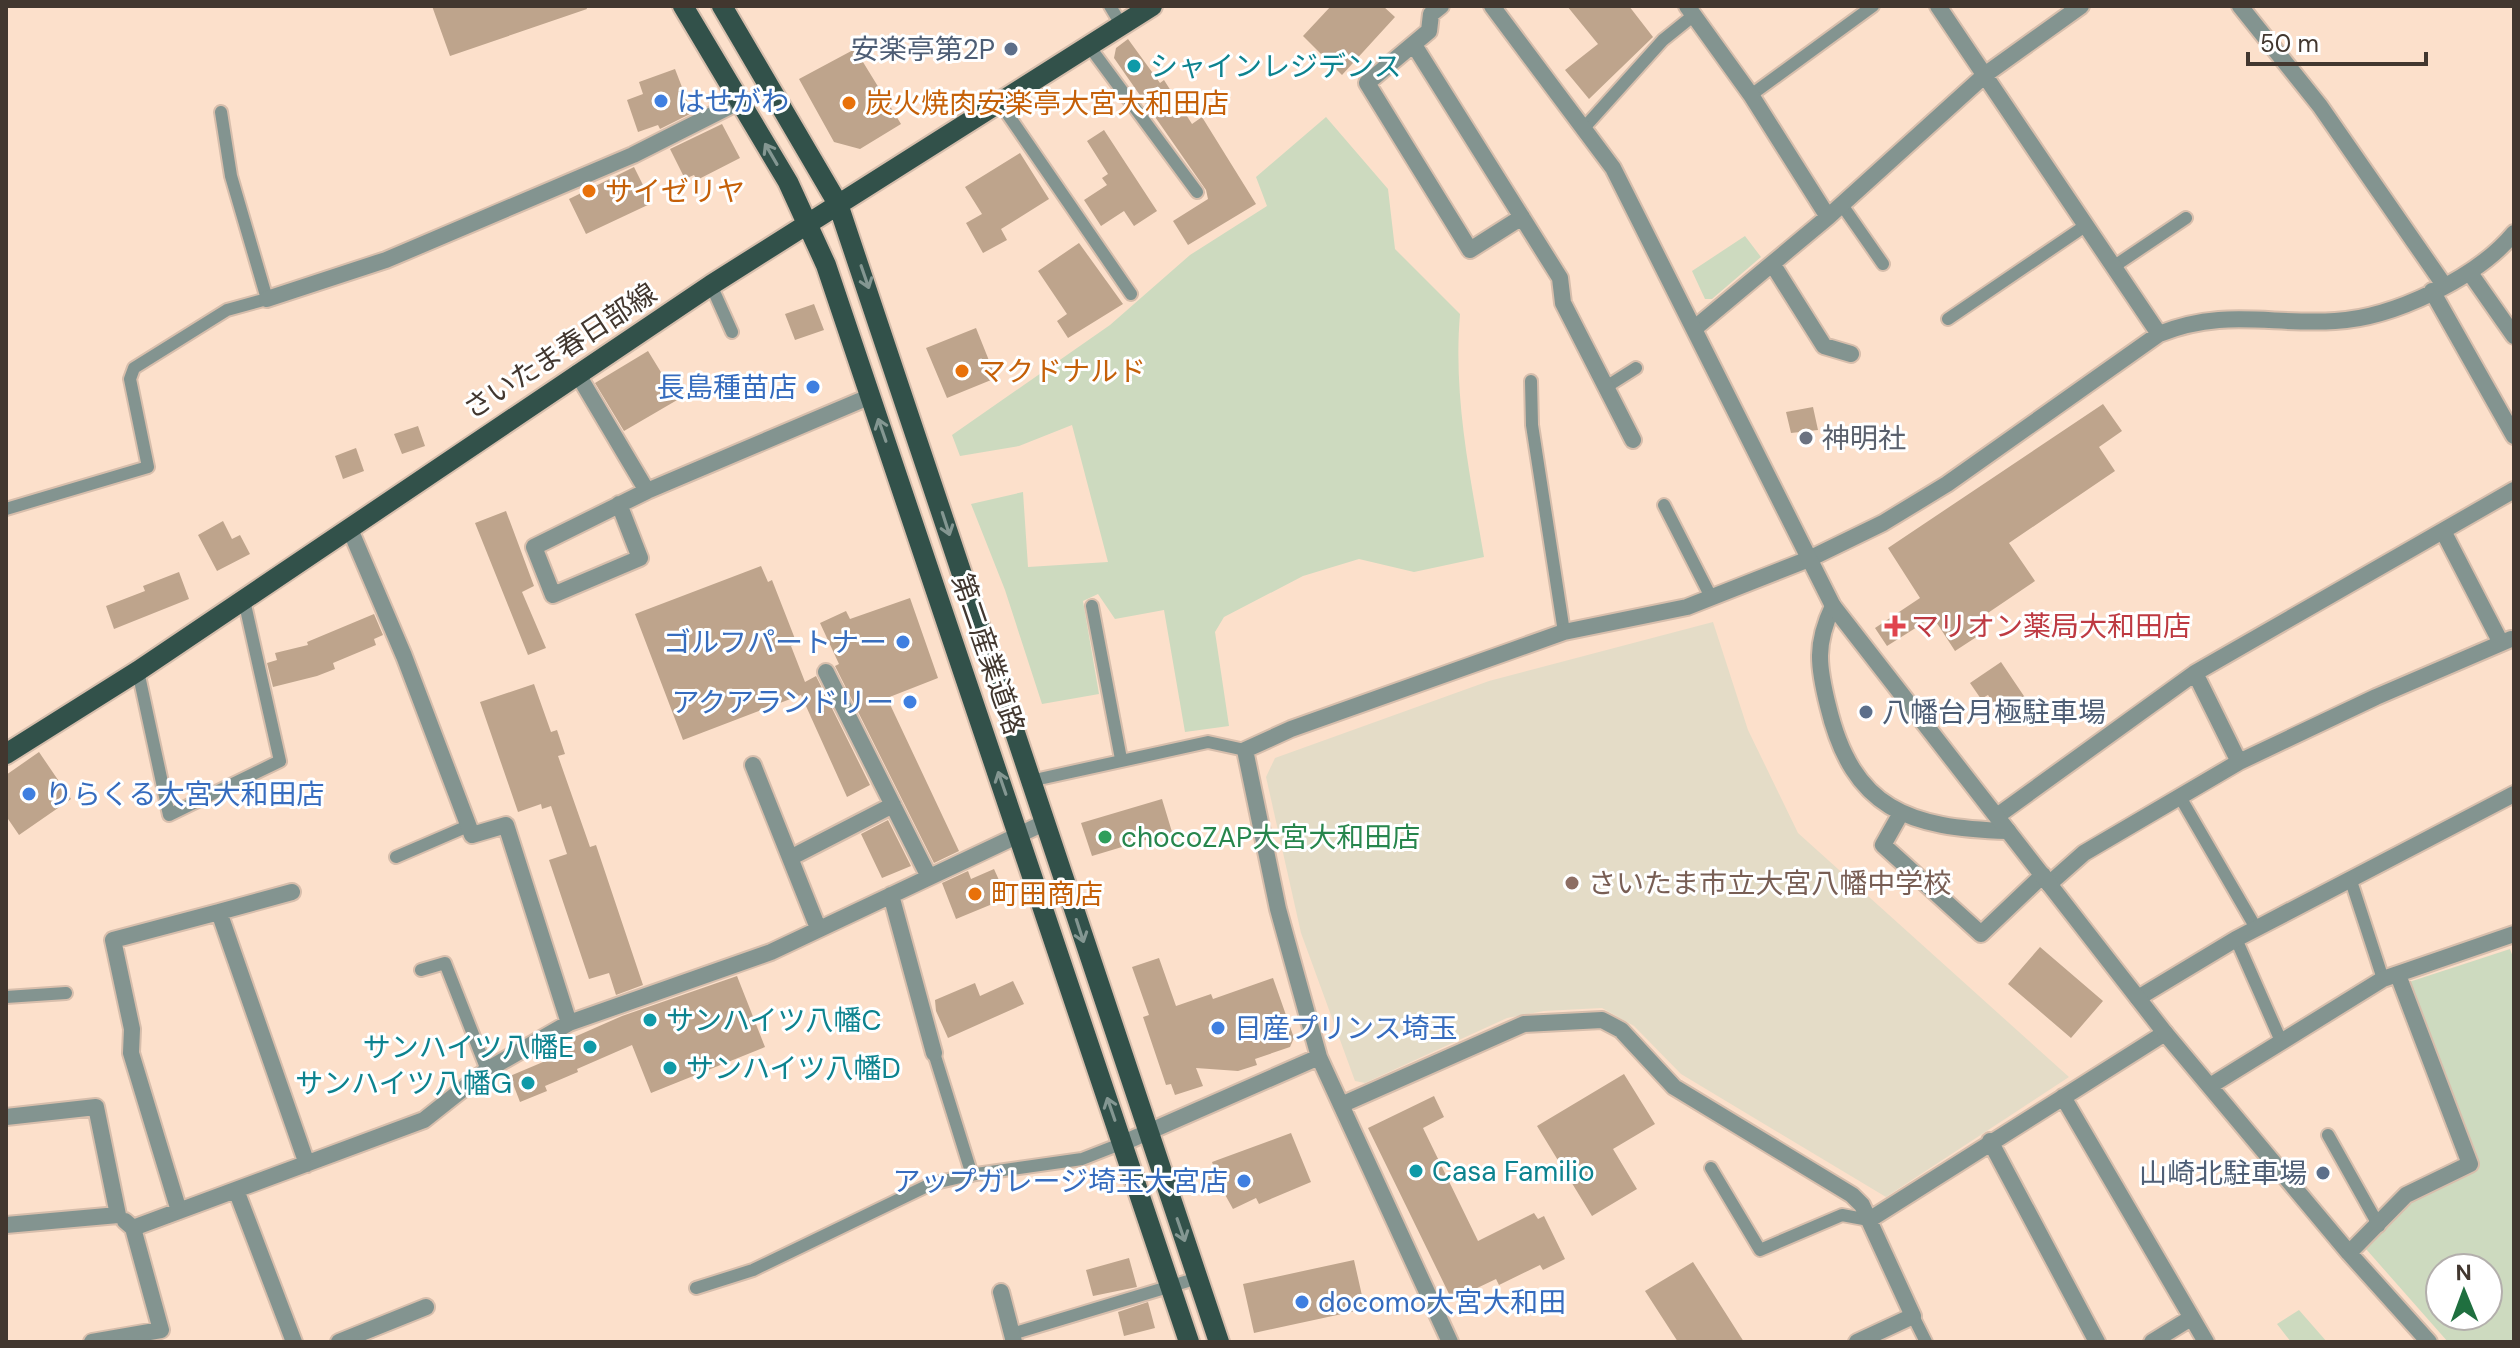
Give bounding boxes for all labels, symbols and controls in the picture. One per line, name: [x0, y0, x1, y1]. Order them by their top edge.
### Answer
scale bar: [2248, 16, 2426, 66]
text: 50 m: [2260, 28, 2319, 59]
place label: 安楽亭第2P: [851, 31, 995, 68]
marker: 安楽亭第2P: [1002, 40, 1020, 58]
place label: シャインレジデンス: [1150, 48, 1401, 85]
marker: シャインレジデンス: [1125, 57, 1143, 75]
place label: はせがわ: [677, 83, 789, 120]
place label: 炭火焼肉安楽亭大宮大和田店: [865, 85, 1229, 122]
marker: はせがわ: [652, 92, 670, 110]
marker: 炭火焼肉安楽亭大宮大和田店: [840, 94, 858, 112]
one-way arrow: [763, 143, 779, 166]
place label: サイゼリヤ: [605, 173, 745, 210]
marker: サイゼリヤ: [580, 182, 598, 200]
one-way arrow: [858, 265, 873, 290]
street label: さいたま春日部線: [456, 275, 664, 427]
place label: マクドナルド: [978, 353, 1146, 390]
marker: マクドナルド: [953, 362, 971, 380]
place label: 長島種苗店: [657, 369, 797, 406]
marker: 長島種苗店: [804, 378, 822, 396]
one-way arrow: [874, 418, 889, 443]
place label: 神明社: [1822, 420, 1906, 457]
marker: 神明社: [1797, 429, 1815, 447]
one-way arrow: [940, 512, 955, 537]
street label: 第二産業道路: [943, 569, 1033, 739]
place label: マリオン薬局大和田店: [1911, 608, 2191, 645]
marker: マリオン薬局大和田店: [1886, 617, 1904, 635]
place label: ゴルフパートナー: [663, 624, 887, 661]
marker: ゴルフパートナー: [894, 633, 912, 651]
place label: アクアランドリー: [671, 684, 894, 721]
marker: アクアランドリー: [901, 693, 919, 711]
place label: 八幡台月極駐車場: [1882, 694, 2106, 731]
marker: 八幡台月極駐車場: [1857, 703, 1875, 721]
one-way arrow: [993, 770, 1008, 795]
place label: りらくる大宮大和田店: [45, 776, 324, 813]
marker: りらくる大宮大和田店: [20, 785, 38, 803]
place label: chocoZAP大宮大和田店: [1121, 819, 1420, 856]
marker: chocoZAP大宮大和田店: [1096, 828, 1114, 846]
place label: さいたま市立大宮八幡中学校: [1588, 865, 1951, 902]
marker: さいたま市立大宮八幡中学校: [1563, 874, 1581, 892]
place label: 町田商店: [991, 876, 1103, 913]
marker: 町田商店: [966, 885, 984, 903]
one-way arrow: [1074, 918, 1089, 943]
place label: サンハイツ八幡C: [666, 1002, 882, 1039]
place label: 日産プリンス埼玉: [1234, 1010, 1457, 1047]
marker: サンハイツ八幡C: [641, 1011, 659, 1029]
marker: 日産プリンス埼玉: [1209, 1019, 1227, 1037]
place label: サンハイツ八幡E: [363, 1029, 574, 1066]
marker: サンハイツ八幡E: [581, 1038, 599, 1056]
place label: サンハイツ八幡D: [686, 1050, 901, 1087]
marker: サンハイツ八幡D: [661, 1059, 679, 1077]
place label: サンハイツ八幡G: [295, 1065, 512, 1102]
marker: サンハイツ八幡G: [519, 1074, 537, 1092]
one-way arrow: [1103, 1097, 1117, 1122]
place label: Casa Familio: [1432, 1153, 1595, 1190]
place label: 山崎北駐車場: [2139, 1155, 2307, 1192]
marker: Casa Familio: [1407, 1162, 1425, 1180]
place label: アップガレージ埼玉大宮店: [893, 1163, 1228, 1200]
marker: 山崎北駐車場: [2314, 1164, 2332, 1182]
marker: アップガレージ埼玉大宮店: [1235, 1172, 1253, 1190]
one-way arrow: [1175, 1217, 1190, 1242]
north arrow: [2424, 1252, 2504, 1332]
text: N: [2455, 1258, 2472, 1287]
place label: docomo大宮大和田: [1318, 1284, 1566, 1321]
marker: docomo大宮大和田: [1293, 1293, 1311, 1311]

